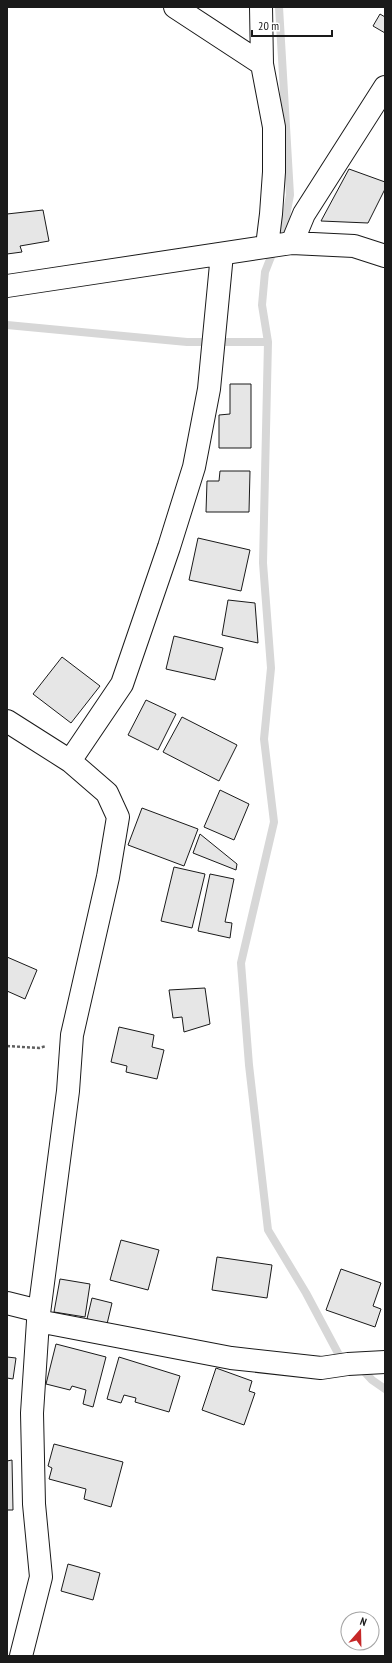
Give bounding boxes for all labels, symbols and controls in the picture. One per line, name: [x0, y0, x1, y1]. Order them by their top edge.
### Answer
scale bar: [252, 12, 332, 38]
text: 20 m: [258, 18, 279, 33]
north arrow: [340, 1611, 380, 1651]
text: N: [358, 1614, 369, 1629]

